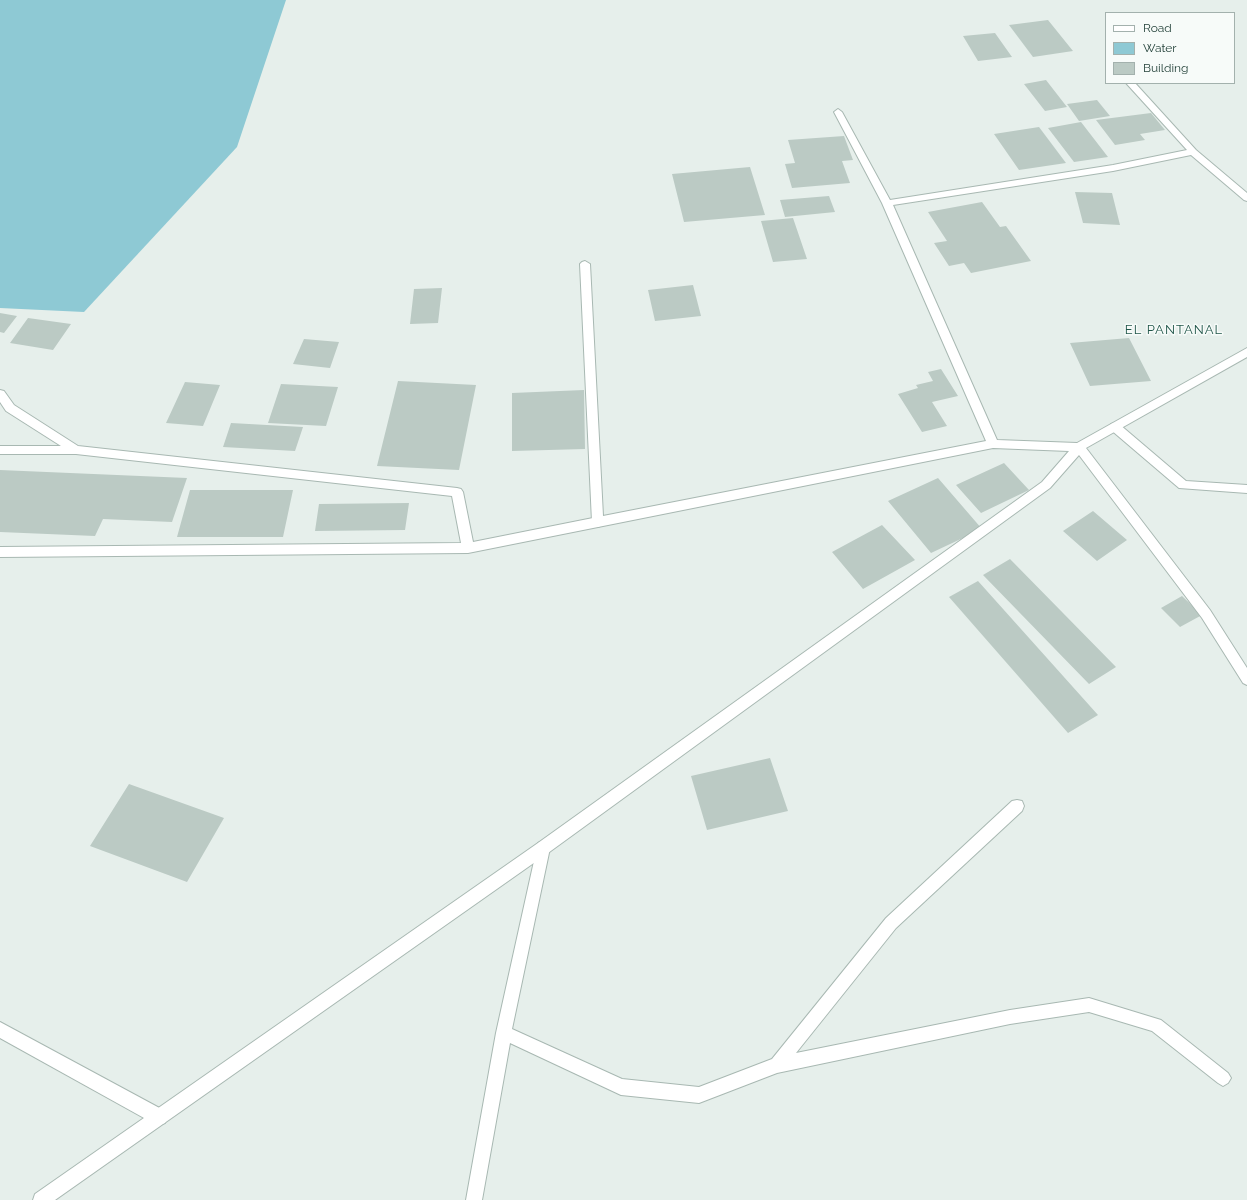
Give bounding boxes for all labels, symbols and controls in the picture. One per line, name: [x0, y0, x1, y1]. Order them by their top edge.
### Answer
legend: [1105, 12, 1235, 84]
text: Road: [1143, 21, 1172, 35]
text: Water: [1143, 41, 1177, 55]
text: Building: [1143, 61, 1189, 75]
district label: EL PANTANAL: [1125, 322, 1223, 338]

